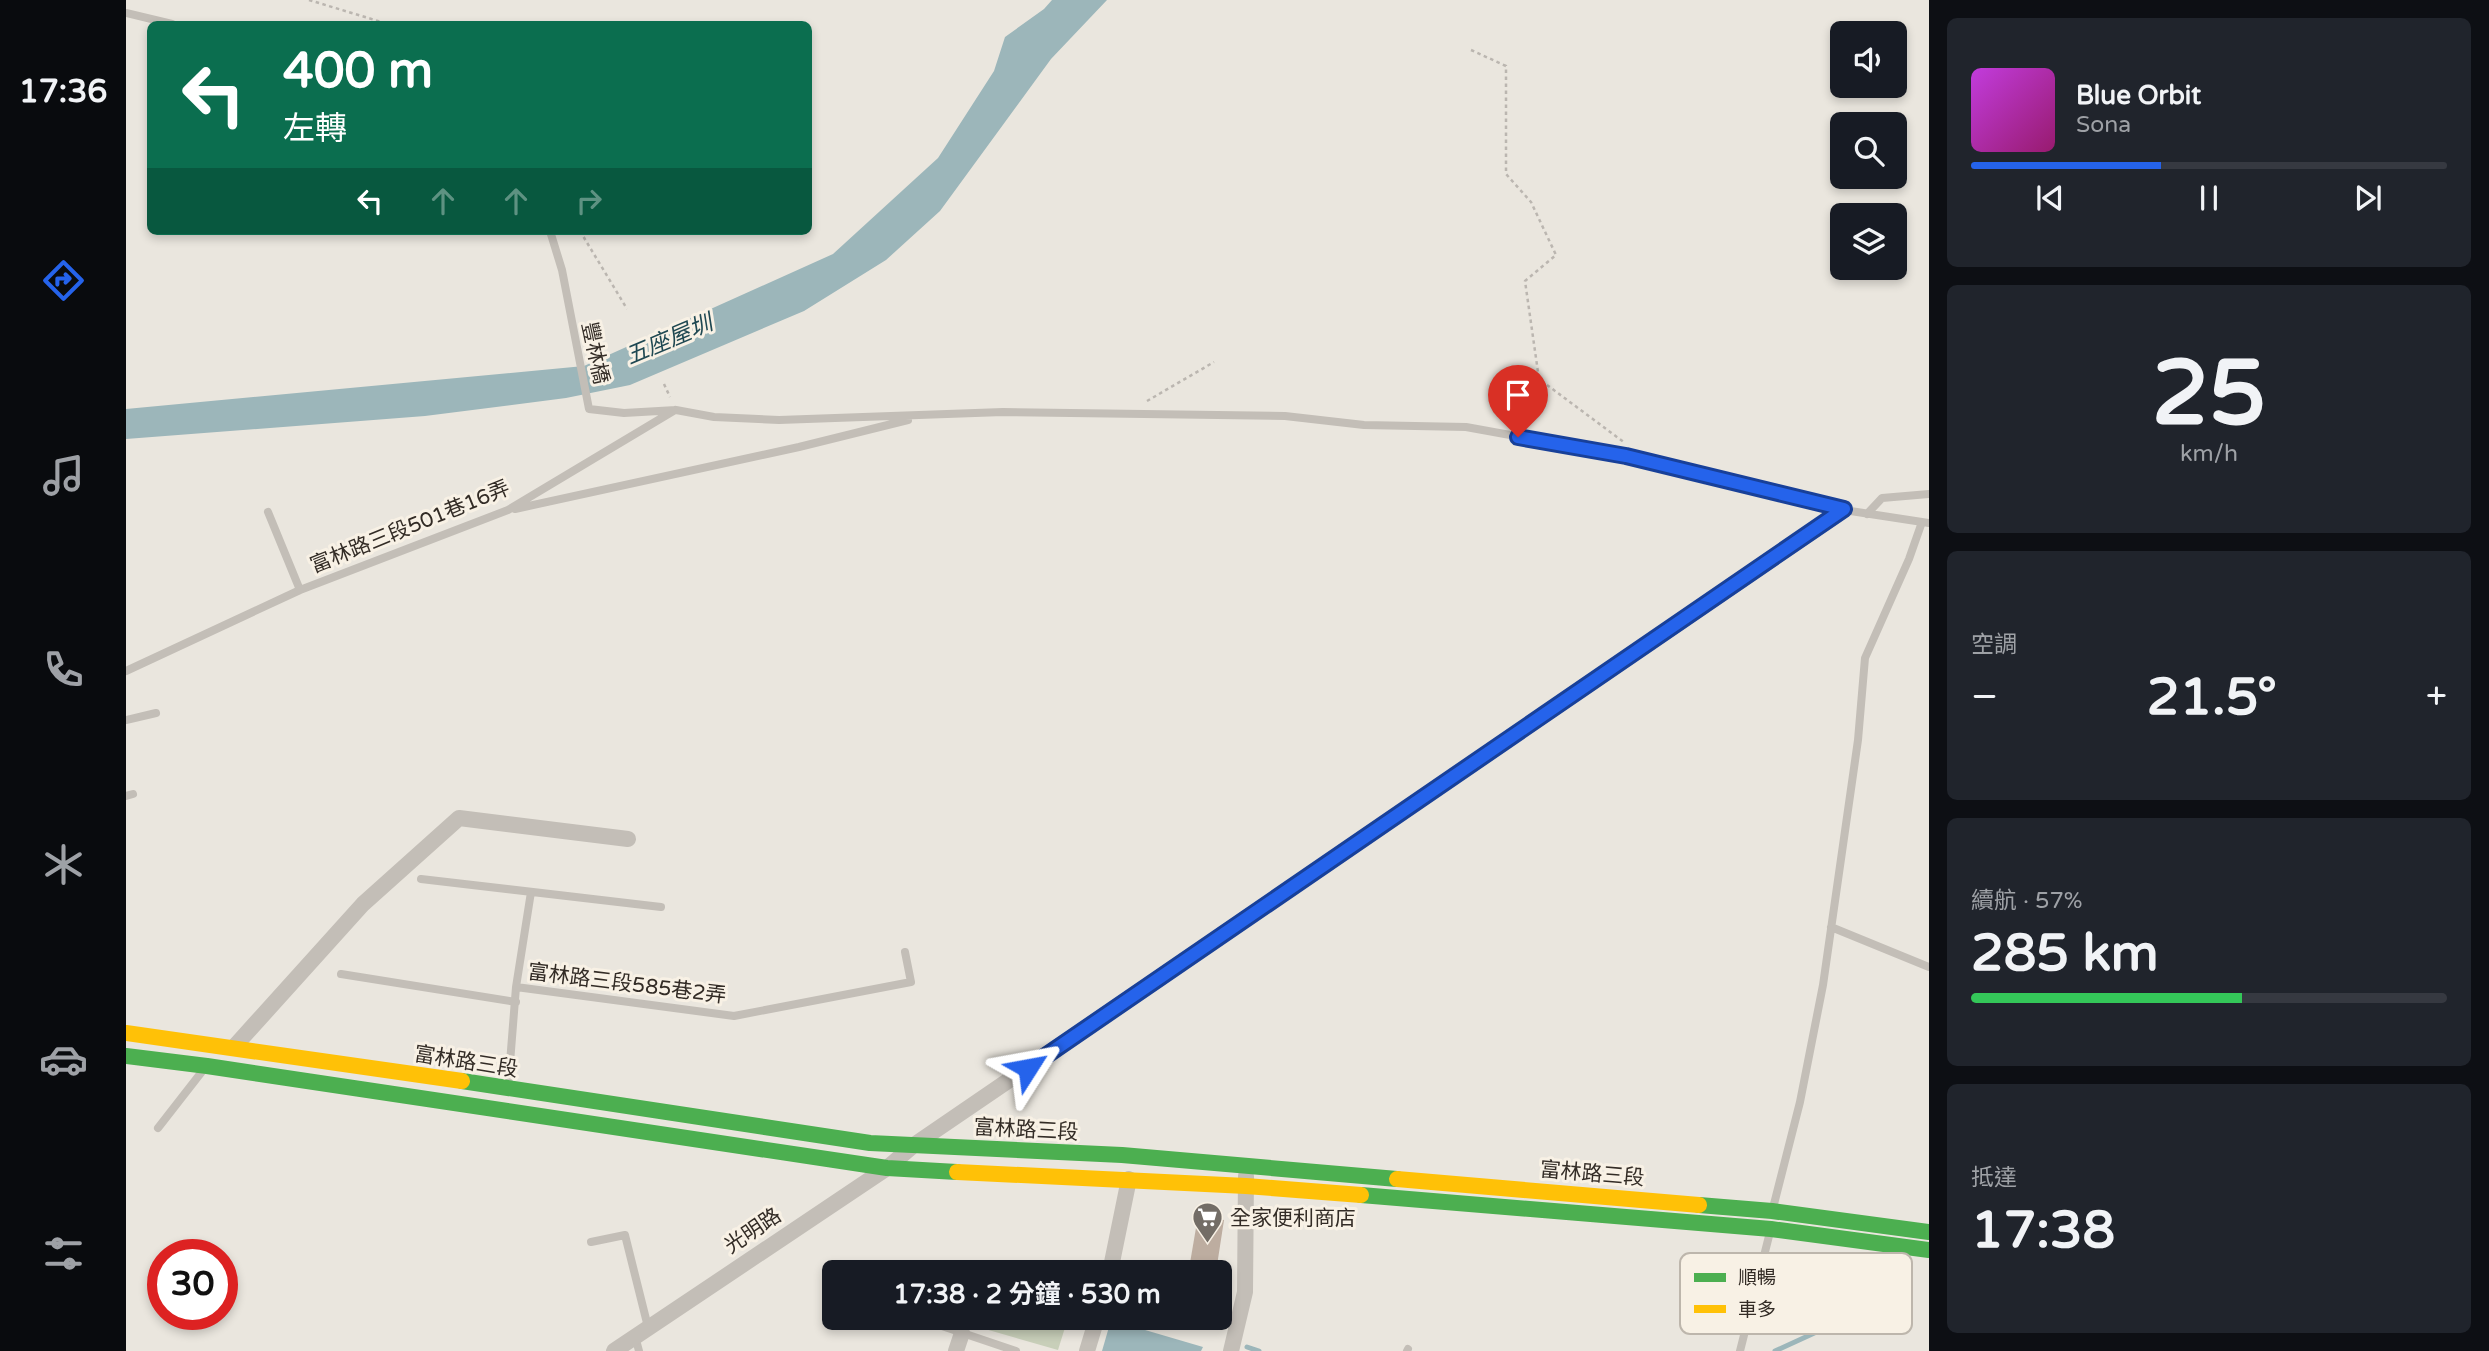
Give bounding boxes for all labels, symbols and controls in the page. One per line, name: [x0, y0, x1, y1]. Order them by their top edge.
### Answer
map controls: [1830, 21, 1907, 280]
button: sound: [1830, 21, 1907, 98]
text: 400 m: [283, 42, 433, 101]
icon: left: [168, 49, 259, 140]
text: 17:36: [19, 73, 107, 111]
text: Blue Orbit: [2076, 80, 2201, 111]
text: 左轉: [283, 110, 347, 148]
text: Sona: [2076, 111, 2131, 139]
button: search: [1830, 112, 1907, 189]
icon: previous: [2031, 179, 2069, 217]
icon: pause: [2190, 179, 2228, 217]
icon: next: [2349, 179, 2387, 217]
icon: left: [351, 182, 389, 220]
icon: ahead: [424, 182, 462, 220]
icon: ahead: [497, 182, 535, 220]
icon: right: [570, 182, 608, 220]
button: layers: [1830, 203, 1907, 280]
icon: directions: [39, 256, 88, 305]
water label: 五座屋圳: [621, 308, 720, 371]
street label: 豐林橋: [576, 320, 614, 386]
text: 25: [2152, 339, 2266, 449]
pin: [1488, 365, 1548, 437]
icon: arrive: [1499, 376, 1537, 414]
text: km/h: [2180, 440, 2238, 468]
icon: music: [39, 451, 88, 500]
street label: 富林路三段501巷16弄: [307, 476, 513, 578]
text: 空調: [1971, 631, 2017, 659]
icon: phone: [39, 645, 88, 694]
text: 21.5°: [2147, 666, 2277, 729]
text: −: [1971, 674, 1998, 720]
text: +: [2426, 674, 2447, 720]
icon: climate: [39, 840, 88, 889]
text: 續航 · 57%: [1971, 887, 2083, 915]
text: 285 km: [1971, 922, 2159, 985]
street label: 富林路三段585巷2弄: [526, 959, 728, 1009]
position arrow: [991, 1031, 1065, 1105]
icon: car: [39, 1035, 88, 1084]
street label: 富林路三段: [412, 1041, 520, 1083]
street label: 富林路三段: [973, 1115, 1079, 1145]
street label: 富林路三段: [1539, 1157, 1645, 1191]
text: 抵達: [1971, 1164, 2017, 1192]
text: 17:38: [1971, 1199, 2115, 1262]
supermarket icon: 全家便利商店: [1190, 1201, 1224, 1245]
street label: 光明路: [720, 1203, 786, 1259]
place label: 全家便利商店: [1230, 1206, 1356, 1231]
icon: filters: [39, 1229, 88, 1278]
speed limit sign: 30: [147, 1239, 238, 1330]
legend: [1680, 1253, 1912, 1334]
text: 順暢: [1738, 1267, 1776, 1289]
text: 17:38 · 2 分鐘 · 530 m: [893, 1279, 1161, 1310]
text: 車多: [1738, 1299, 1776, 1321]

